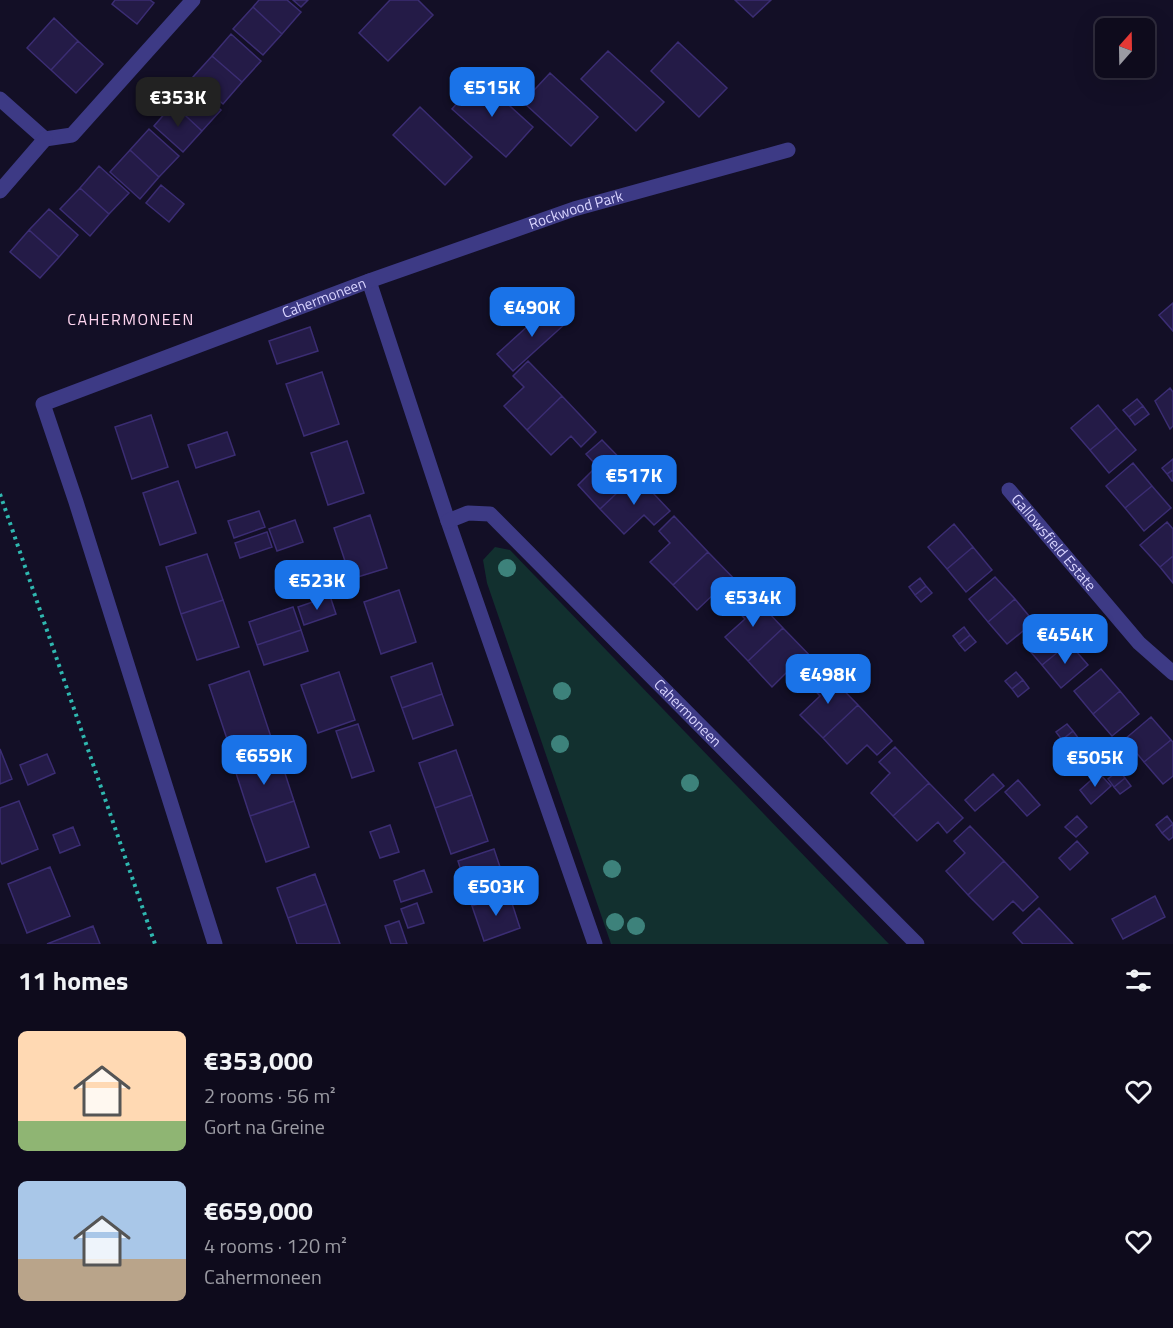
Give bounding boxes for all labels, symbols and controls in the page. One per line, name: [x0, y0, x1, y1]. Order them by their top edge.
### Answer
north arrow: [1095, 18, 1155, 78]
map controls: [1095, 18, 1155, 78]
pin: €515K: [450, 67, 534, 118]
text: €515K: [464, 71, 520, 102]
pin: €353K: [136, 77, 220, 128]
text: €353K: [150, 81, 206, 112]
street label: Rockwood Park: [525, 184, 626, 235]
street label: Cahermoneen: [278, 271, 369, 324]
pin: €490K: [490, 287, 574, 338]
text: €490K: [504, 291, 560, 322]
district label: CAHERMONEEN: [67, 307, 195, 331]
pin: €517K: [592, 455, 676, 506]
text: €517K: [606, 459, 662, 490]
street label: Gallowsfield Estate: [1006, 489, 1102, 596]
pin: €523K: [275, 560, 359, 611]
text: €523K: [289, 564, 345, 595]
pin: €534K: [711, 577, 795, 628]
text: €534K: [725, 581, 781, 612]
pin: €454K: [1023, 614, 1107, 665]
text: €454K: [1037, 618, 1093, 649]
pin: €498K: [786, 654, 870, 705]
text: €498K: [800, 658, 856, 689]
street label: Cahermoneen: [649, 673, 727, 752]
pin: €659K: [222, 735, 306, 786]
pin: €505K: [1053, 737, 1137, 788]
text: €659K: [236, 739, 292, 770]
text: €505K: [1067, 741, 1123, 772]
pin: €503K: [454, 866, 538, 917]
text: €503K: [468, 870, 524, 901]
text: 11 homes: [18, 961, 128, 1000]
icon: filters: [1122, 964, 1155, 997]
text: €353,000: [204, 1041, 313, 1080]
icon: home: [66, 1055, 138, 1127]
icon: heart: [1122, 1075, 1155, 1108]
text: 2 rooms · 56 m²: [204, 1080, 336, 1111]
text: Gort na Greine: [204, 1111, 325, 1142]
text: €659,000: [204, 1191, 313, 1230]
icon: home: [66, 1205, 138, 1277]
icon: heart: [1122, 1225, 1155, 1258]
text: 4 rooms · 120 m²: [204, 1230, 347, 1261]
text: Cahermoneen: [204, 1261, 322, 1292]

